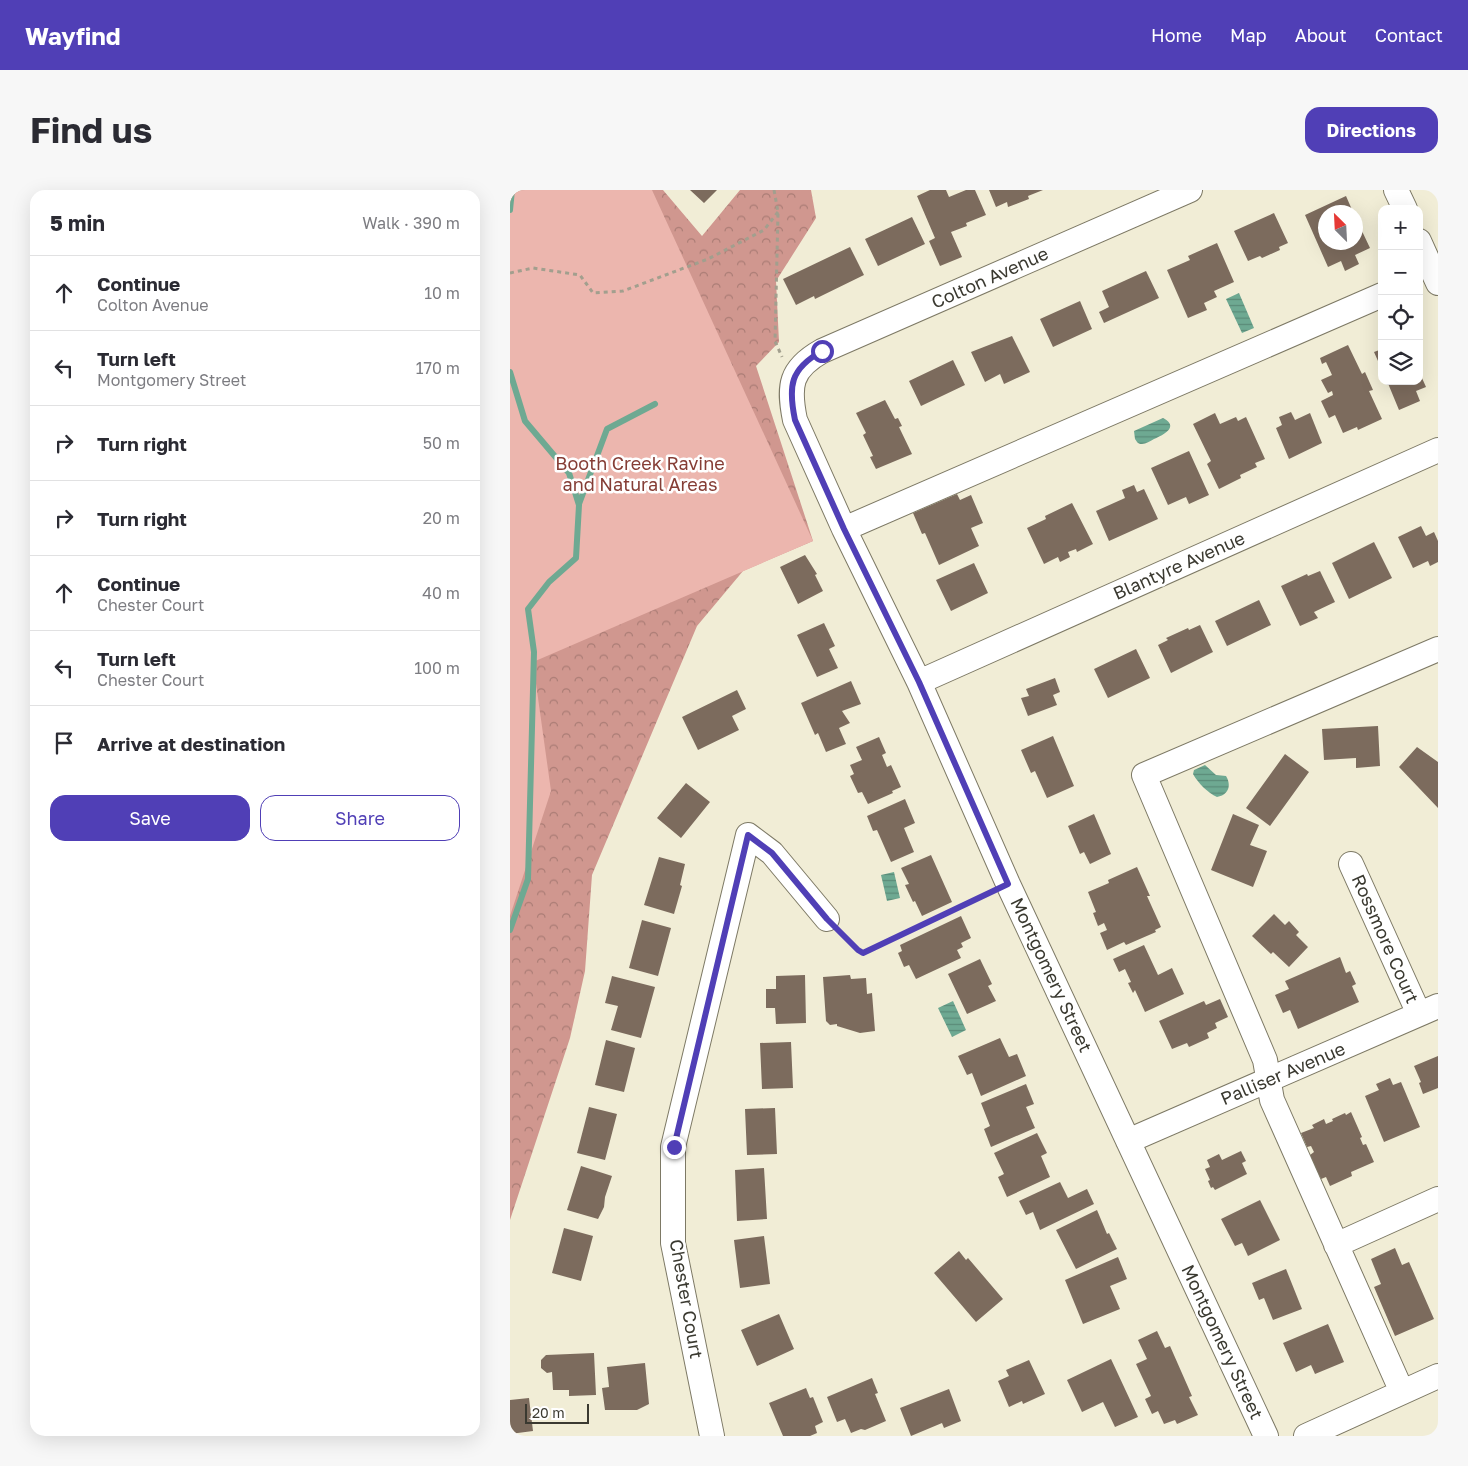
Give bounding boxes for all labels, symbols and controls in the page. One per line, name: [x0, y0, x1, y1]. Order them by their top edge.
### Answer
text: Wayfind: [25, 21, 121, 50]
text: Home: [1151, 24, 1202, 46]
text: Map: [1230, 24, 1267, 46]
text: About: [1295, 24, 1347, 46]
text: Contact: [1375, 24, 1443, 46]
button: Directions: [1305, 107, 1438, 153]
text: Find us: [30, 109, 152, 151]
north arrow: [1318, 205, 1363, 250]
map controls: [1378, 205, 1423, 385]
button: +: [1378, 205, 1423, 250]
text: 5 min: [50, 210, 105, 236]
text: Walk · 390 m: [362, 213, 460, 233]
street label: Colton Avenue: [928, 242, 1051, 313]
button: −: [1378, 250, 1423, 295]
text: Continue: [97, 272, 180, 295]
icon: ahead: [50, 279, 78, 307]
text: 10 m: [424, 283, 460, 303]
text: Colton Avenue: [97, 295, 209, 315]
button: locate: [1378, 295, 1423, 340]
route start: [811, 340, 834, 363]
button: layers: [1378, 340, 1423, 385]
text: Turn left: [97, 347, 176, 370]
icon: left: [50, 354, 78, 382]
text: 170 m: [416, 358, 460, 378]
text: Montgomery Street: [97, 370, 246, 390]
icon: right: [50, 429, 78, 457]
text: Turn right: [97, 432, 187, 455]
text: 50 m: [423, 433, 460, 453]
park label: Booth Creek Ravine and Natural Areas: [555, 452, 725, 495]
icon: right: [50, 504, 78, 532]
text: Turn right: [97, 507, 187, 530]
text: 20 m: [423, 508, 460, 528]
street label: Blantyre Avenue: [1109, 526, 1248, 604]
text: Continue: [97, 572, 180, 595]
icon: ahead: [50, 579, 78, 607]
text: 40 m: [422, 583, 460, 603]
text: Chester Court: [97, 595, 205, 615]
text: Turn left: [97, 647, 176, 670]
icon: left: [50, 654, 78, 682]
text: 100 m: [414, 658, 460, 678]
text: Chester Court: [97, 670, 205, 690]
icon: arrive: [50, 729, 78, 757]
text: Arrive at destination: [97, 732, 285, 755]
button: Save: [50, 795, 250, 841]
button: Share: [260, 795, 460, 841]
street label: Rossmore Court: [1348, 871, 1424, 1007]
street label: Montgomery Street: [1006, 894, 1097, 1055]
street label: Palliser Avenue: [1217, 1037, 1348, 1109]
route end: [663, 1136, 686, 1159]
street label: Chester Court: [666, 1237, 708, 1360]
street label: Montgomery Street: [1177, 1261, 1268, 1422]
scale bar: [525, 1401, 589, 1424]
text: 20 m: [532, 1404, 565, 1421]

